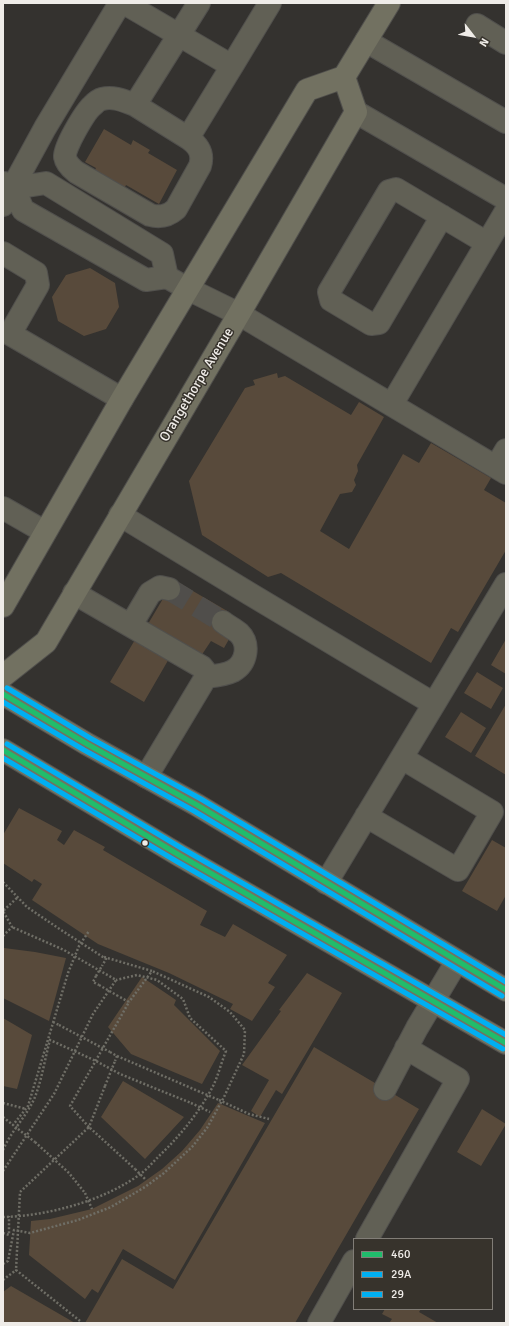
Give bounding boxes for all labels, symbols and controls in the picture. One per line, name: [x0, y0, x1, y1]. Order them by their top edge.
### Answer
north arrow: [453, 16, 493, 56]
text: N: [476, 36, 491, 49]
street label: Orangethorpe Avenue: [156, 325, 238, 445]
unlabelled marker: [140, 838, 150, 848]
legend: [353, 1238, 493, 1310]
text: 460: [391, 1247, 410, 1262]
text: 29A: [391, 1267, 411, 1282]
text: 29: [391, 1287, 404, 1302]

